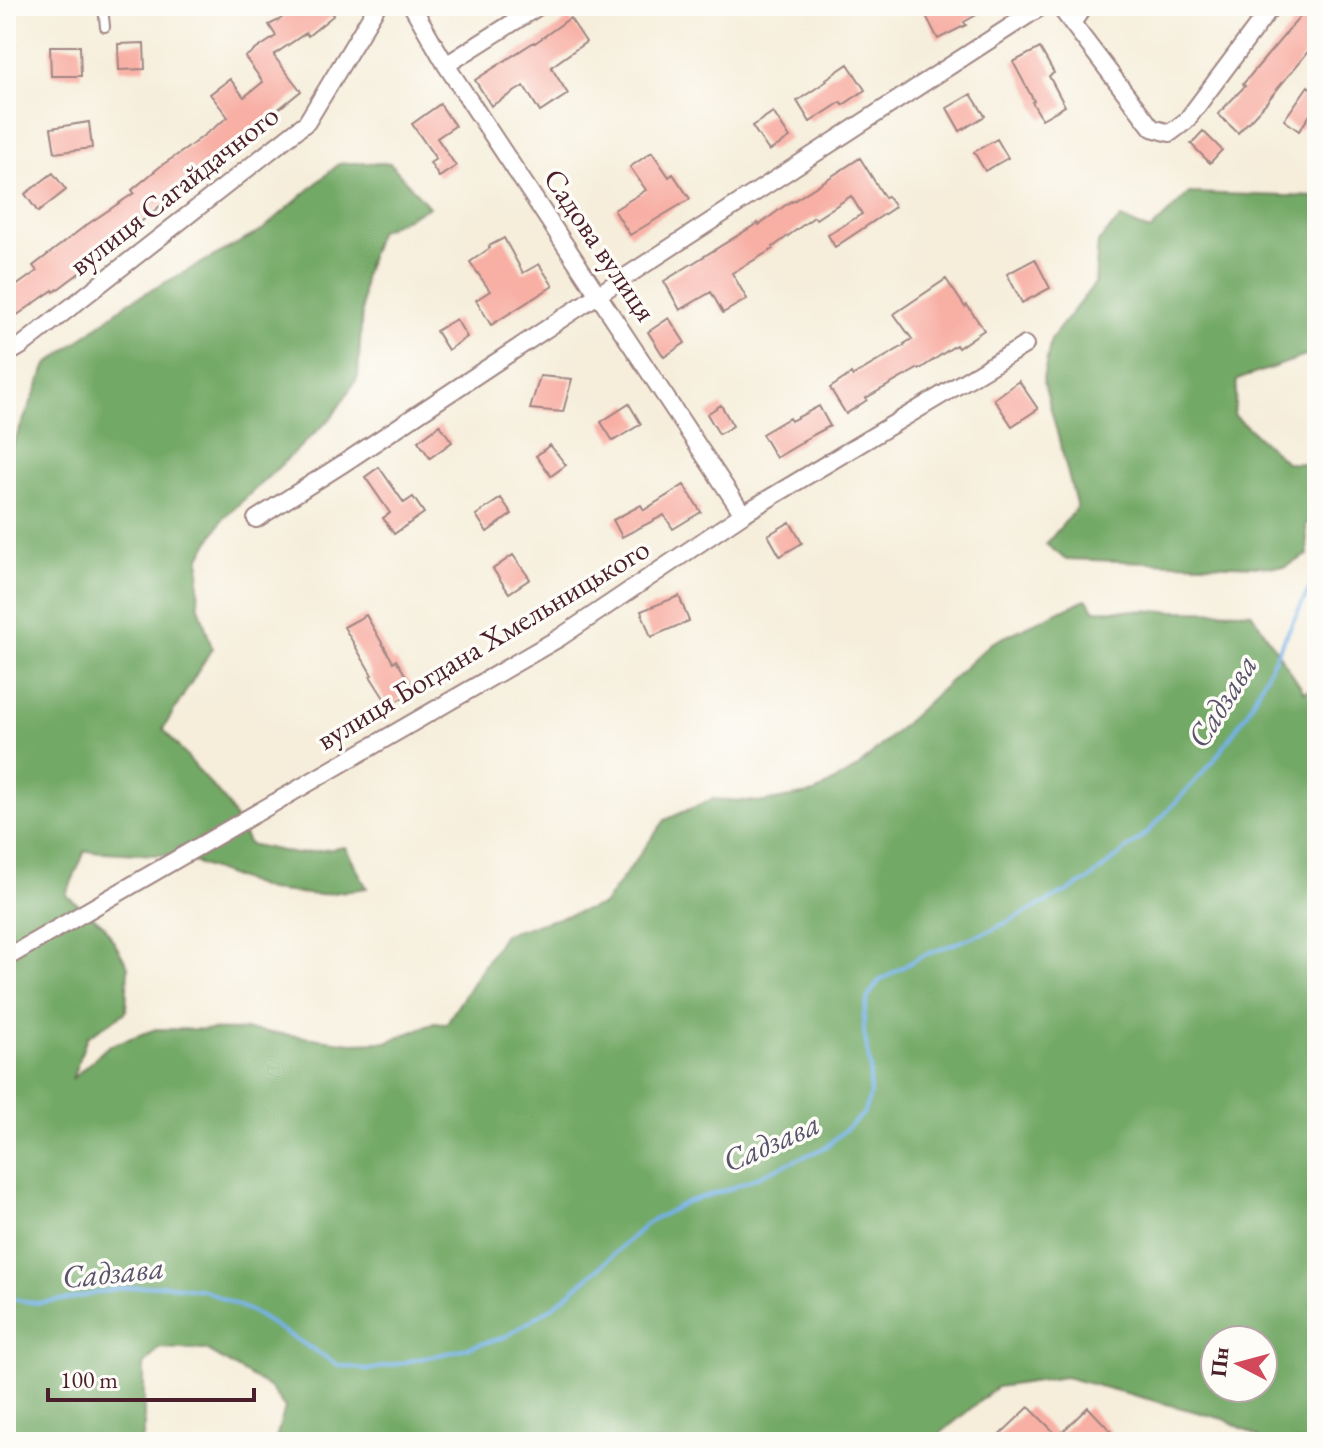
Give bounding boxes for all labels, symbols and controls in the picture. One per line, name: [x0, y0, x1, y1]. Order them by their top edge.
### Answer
street label: вулиця Сагайдачного: [61, 95, 287, 284]
street label: Садова вулиця: [535, 161, 666, 329]
street label: вулиця Богдана Хмельницького: [309, 529, 656, 759]
water label: Садзава: [1177, 646, 1267, 756]
water label: Садзава: [716, 1102, 826, 1182]
water label: Садзава: [60, 1246, 166, 1298]
north arrow: [1199, 1324, 1279, 1404]
text: Пн: [1204, 1345, 1236, 1378]
scale bar: [48, 1352, 254, 1402]
text: 100 m: [60, 1364, 118, 1395]

